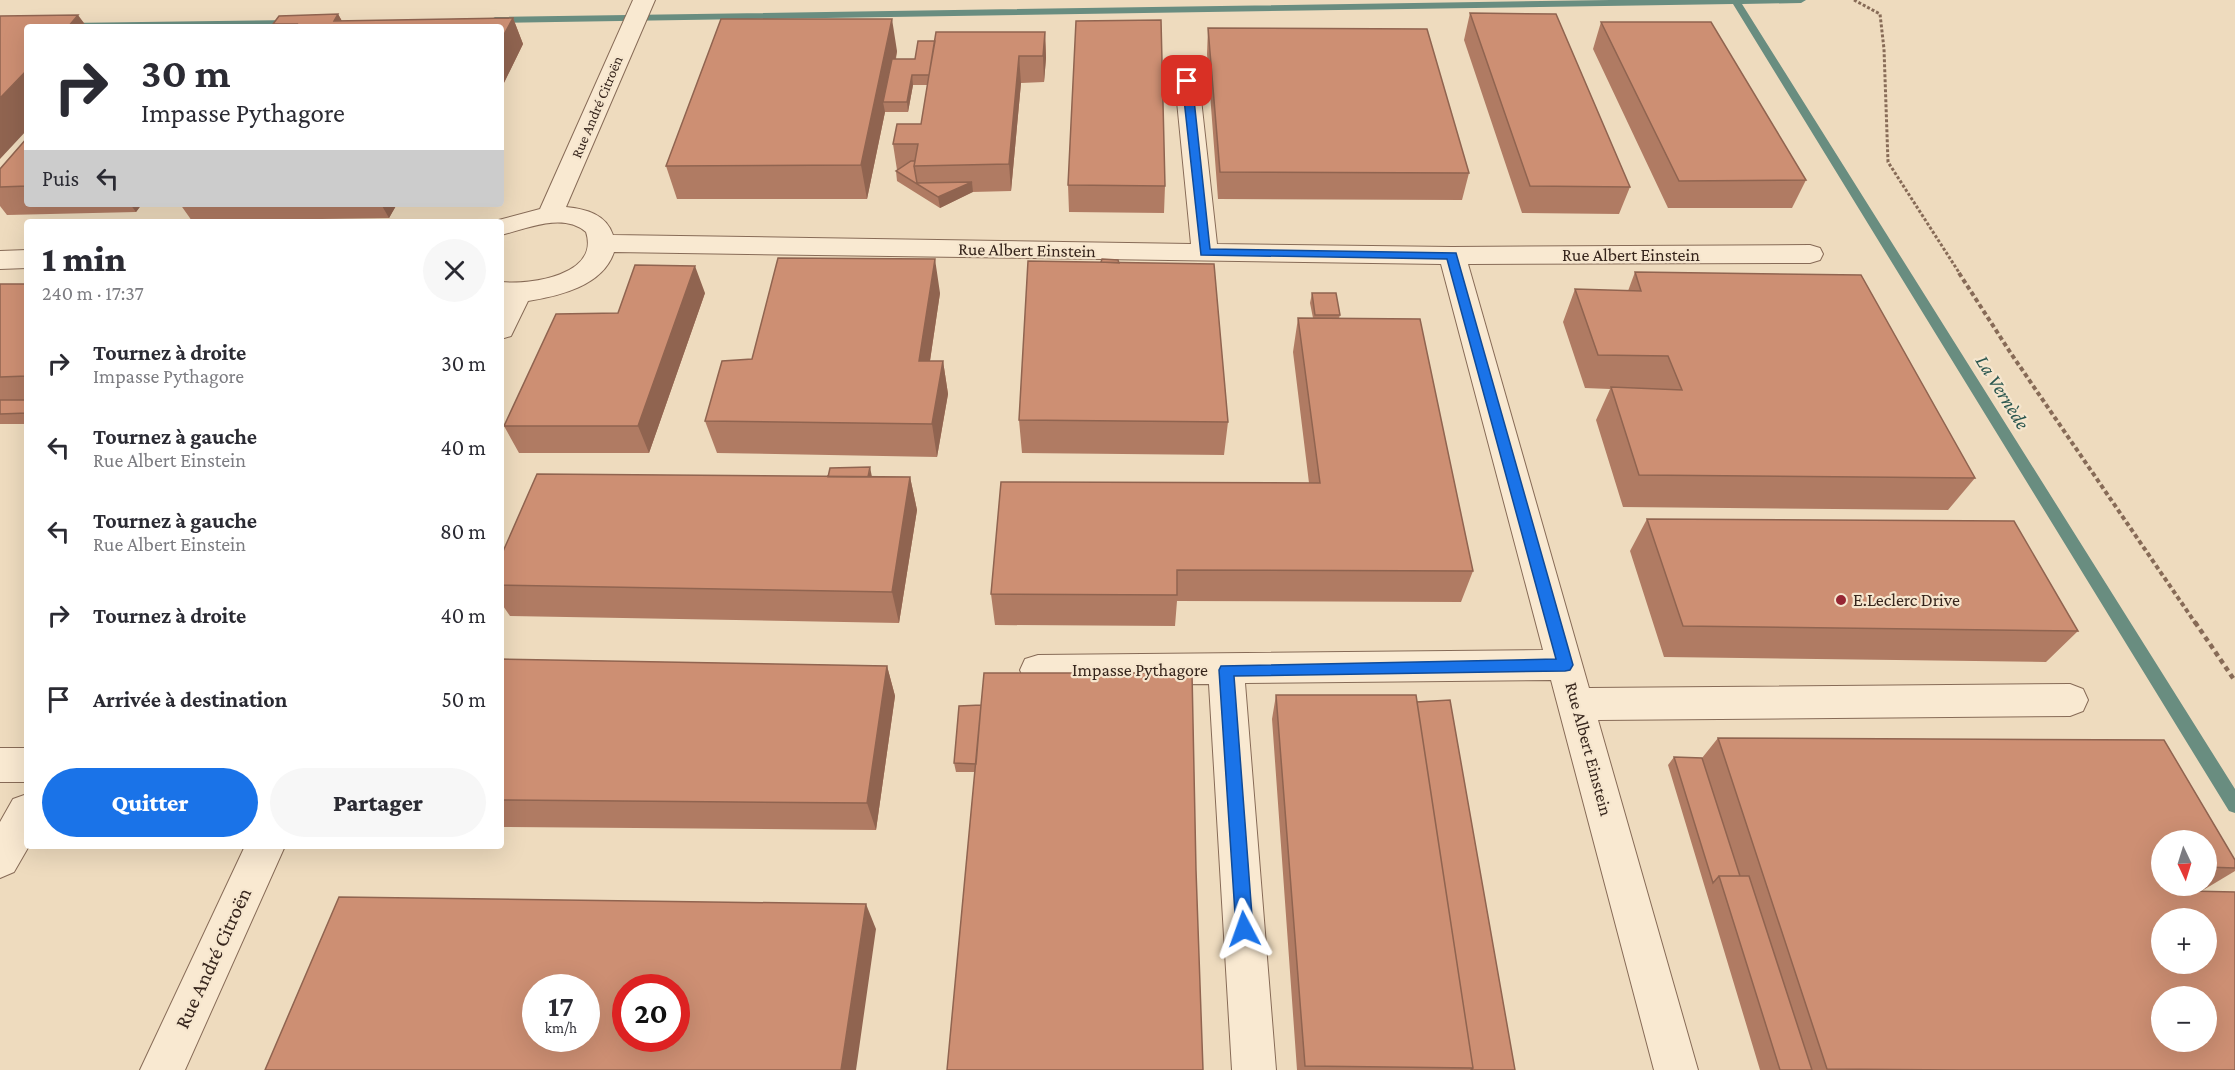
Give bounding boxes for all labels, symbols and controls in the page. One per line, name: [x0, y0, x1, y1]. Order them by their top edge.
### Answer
icon: right: [42, 48, 120, 126]
text: 30 m: [141, 49, 231, 96]
street label: Rue André Citroën: [568, 54, 626, 160]
pin: [1161, 55, 1212, 106]
icon: arrive: [1170, 64, 1203, 97]
text: Impasse Pythagore: [141, 98, 345, 128]
icon: left: [91, 162, 124, 195]
text: Puis: [42, 166, 79, 191]
text: 1 min: [42, 239, 126, 279]
button: close: [423, 239, 486, 302]
street label: Rue Albert Einstein: [958, 239, 1096, 261]
street label: Rue Albert Einstein: [1562, 245, 1700, 265]
text: 240 m · 17:37: [42, 282, 144, 304]
text: Tournez à droite: [93, 340, 246, 365]
icon: right: [42, 347, 75, 380]
text: 30 m: [441, 351, 486, 376]
water label: La Vernède: [1972, 351, 2035, 433]
text: Impasse Pythagore: [93, 365, 244, 387]
text: Tournez à gauche: [93, 424, 257, 449]
icon: left: [42, 431, 75, 464]
text: 40 m: [441, 435, 486, 460]
text: Rue Albert Einstein: [93, 449, 246, 471]
text: Tournez à gauche: [93, 508, 257, 533]
icon: left: [42, 515, 75, 548]
text: 80 m: [440, 519, 486, 544]
text: Rue Albert Einstein: [93, 533, 246, 555]
place label: E.Leclerc Drive: [1853, 590, 1960, 610]
marker: E.Leclerc Drive: [1834, 593, 1848, 607]
icon: right: [42, 599, 75, 632]
text: Tournez à droite: [93, 603, 246, 628]
text: 40 m: [441, 603, 486, 628]
street label: Impasse Pythagore: [1072, 660, 1208, 680]
street label: Rue Albert Einstein: [1562, 680, 1617, 818]
icon: arrive: [42, 683, 75, 716]
text: Arrivée à destination: [93, 687, 287, 712]
text: 50 m: [441, 687, 486, 712]
button: Quitter: [42, 768, 258, 837]
button: Partager: [270, 768, 486, 837]
north arrow: [2151, 830, 2217, 896]
map controls: [2151, 830, 2217, 1052]
street label: Rue André Citroën: [170, 884, 256, 1032]
position arrow: [1212, 897, 1276, 961]
button: +: [2151, 908, 2217, 974]
speed limit sign: 20: [612, 974, 690, 1052]
button: −: [2151, 986, 2217, 1052]
text: 17: [548, 989, 574, 1022]
text: km/h: [545, 1020, 577, 1036]

